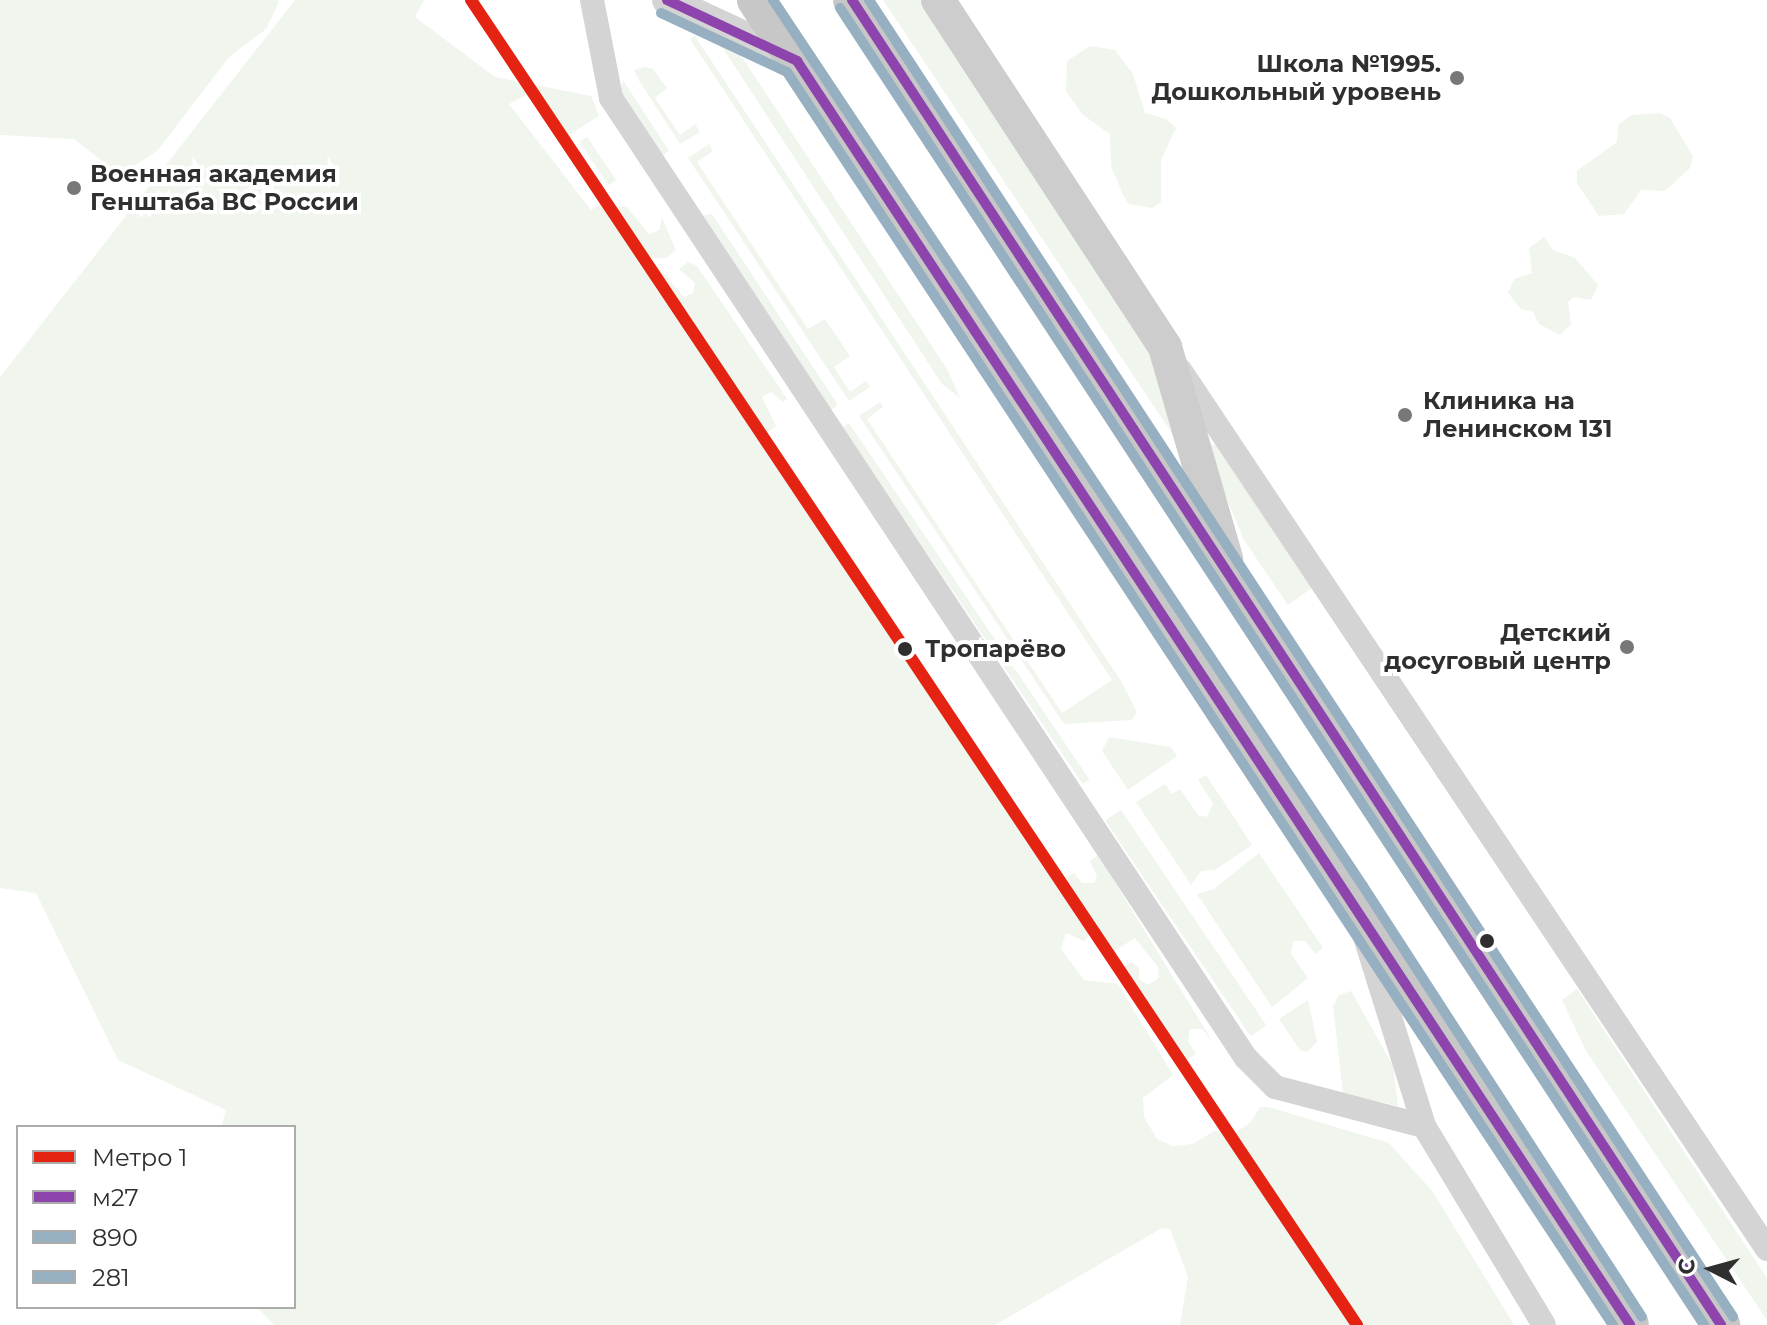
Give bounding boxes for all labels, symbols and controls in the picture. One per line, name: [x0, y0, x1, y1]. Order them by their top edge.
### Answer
place label: Школа №1995. Дошкольный уровень: [1151, 50, 1441, 106]
marker: Школа №1995. Дошкольный уровень: [1448, 69, 1466, 87]
place label: Военная академия Генштаба ВС России: [90, 160, 359, 216]
marker: Военная академия Генштаба ВС России: [65, 179, 83, 197]
place label: Клиника на Ленинском 131: [1423, 387, 1612, 443]
marker: Клиника на Ленинском 131: [1394, 404, 1416, 426]
place label: Детский досуговый центр: [1384, 619, 1611, 675]
place label: Тропарёво: [925, 635, 1066, 663]
marker: Тропарёво: [892, 636, 918, 662]
marker: Детский досуговый центр: [1618, 638, 1636, 656]
unlabelled marker: [1479, 933, 1495, 949]
legend: [16, 1125, 296, 1309]
text: Метро 1: [92, 1143, 187, 1172]
text: м27: [92, 1183, 139, 1212]
text: 890: [92, 1223, 138, 1252]
north arrow: [1671, 1229, 1751, 1309]
text: С: [1672, 1257, 1701, 1276]
text: 281: [92, 1263, 130, 1292]

